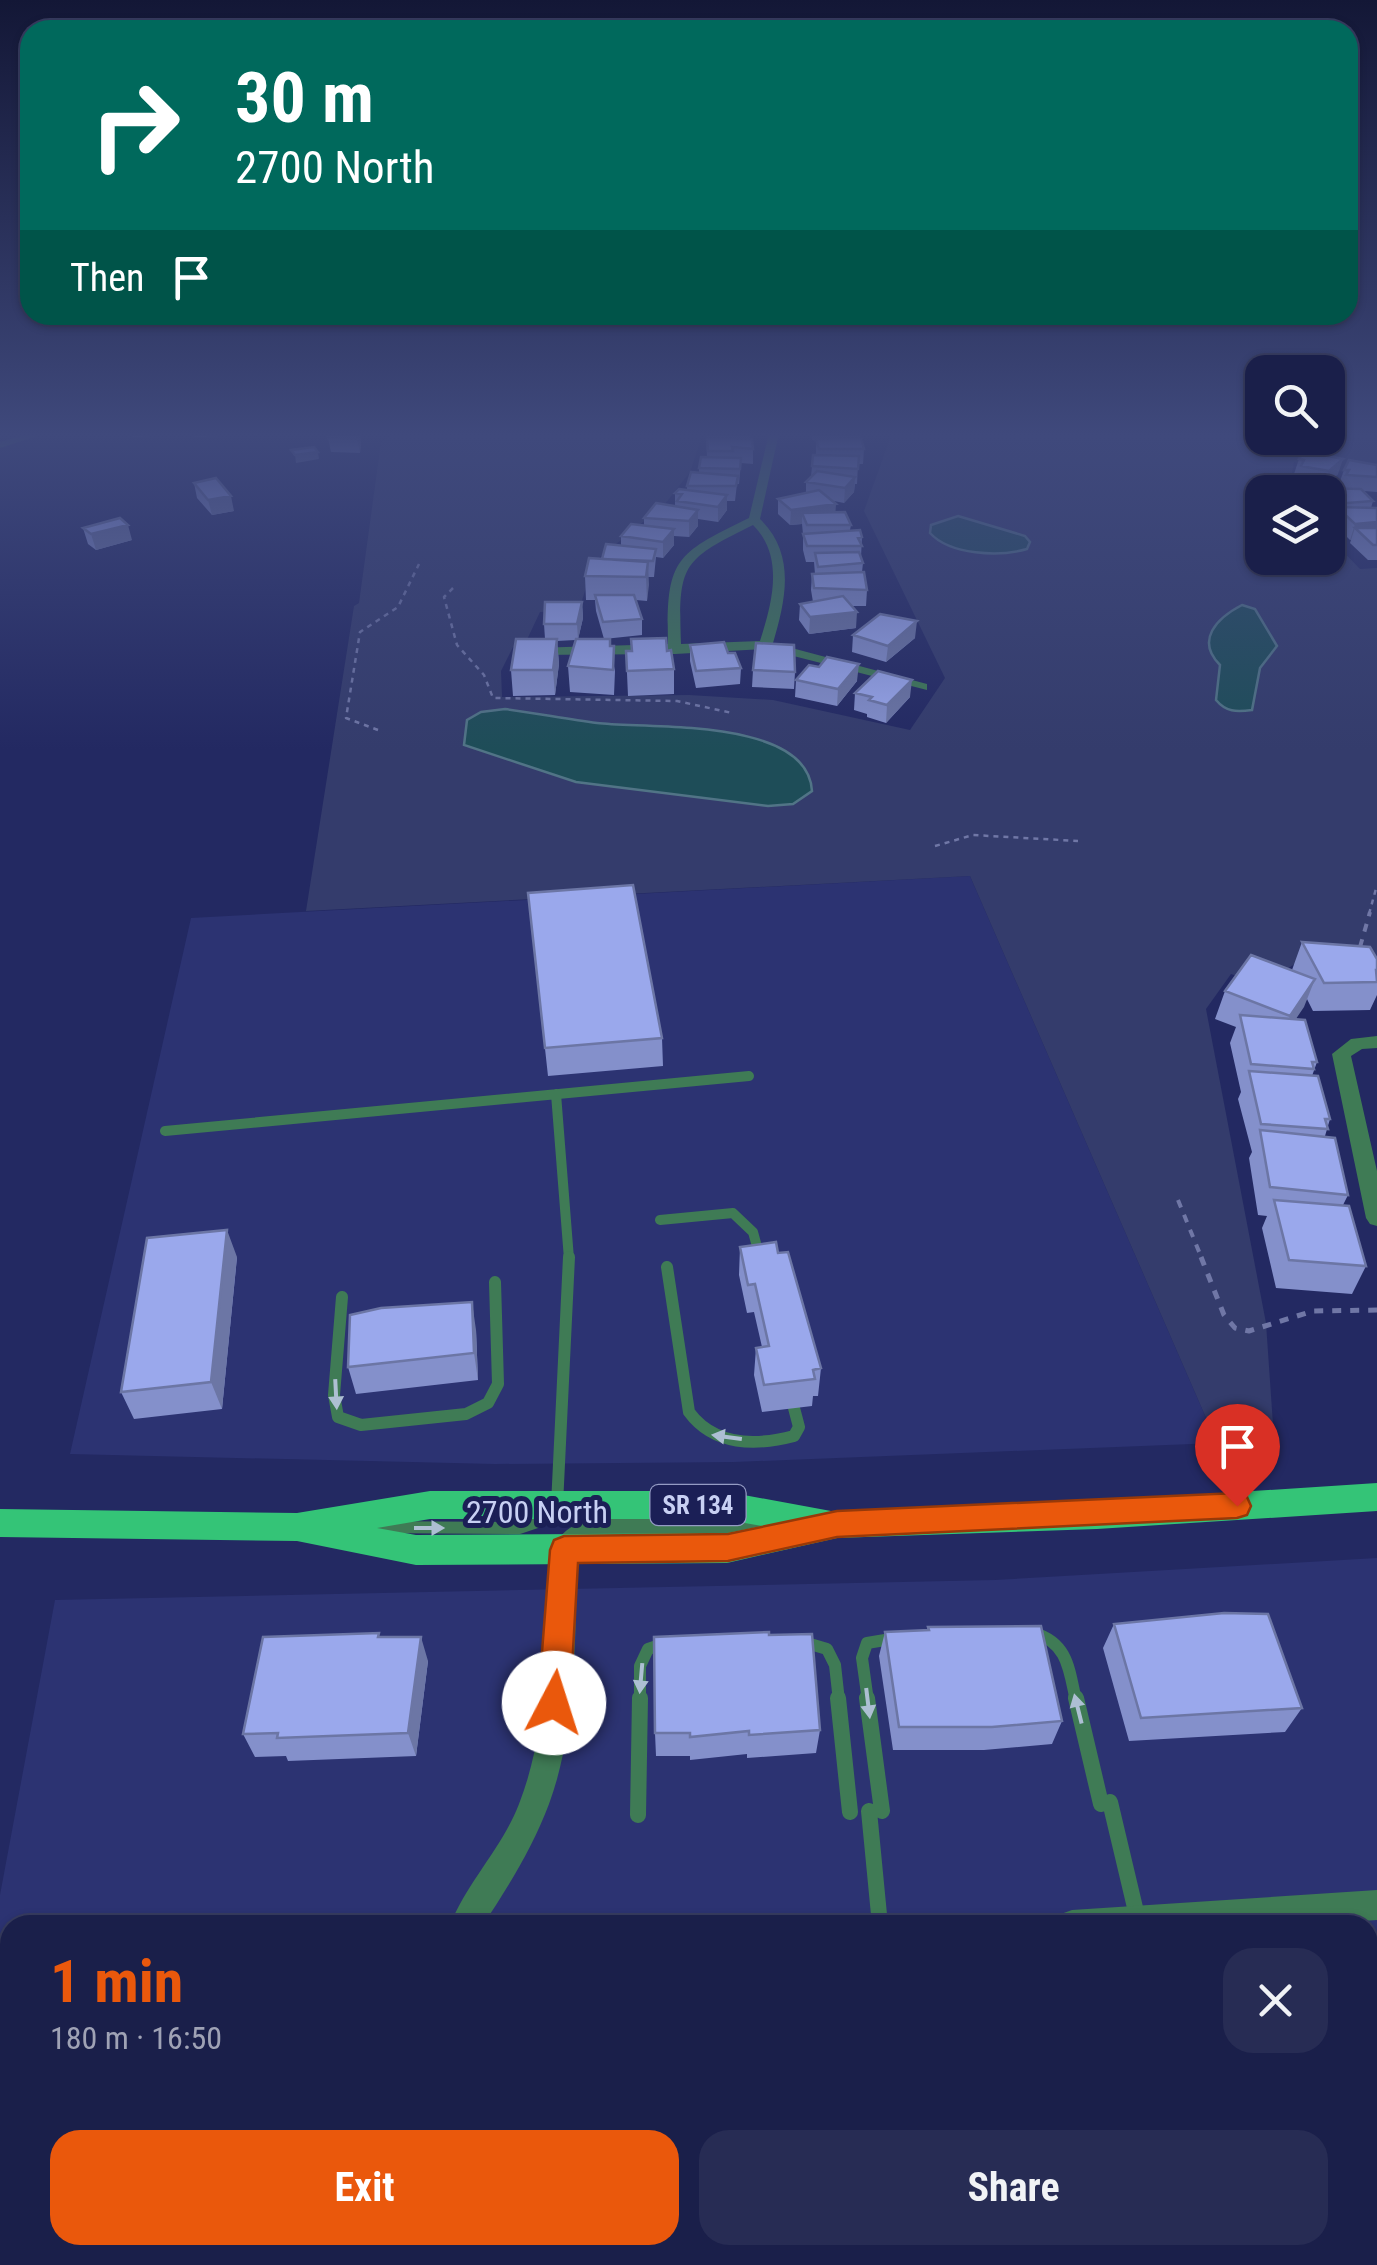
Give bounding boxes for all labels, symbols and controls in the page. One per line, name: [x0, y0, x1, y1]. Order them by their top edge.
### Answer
text: 30 m: [235, 57, 374, 139]
icon: right: [70, 60, 200, 190]
text: 2700 North: [235, 141, 435, 194]
icon: arrive: [164, 250, 219, 305]
text: Then: [70, 256, 144, 300]
map controls: [1245, 355, 1345, 575]
button: search: [1245, 355, 1345, 455]
button: layers: [1245, 475, 1345, 575]
one-way arrow: [328, 1378, 344, 1410]
pin: [1195, 1404, 1280, 1507]
icon: arrive: [1210, 1419, 1265, 1474]
one-way arrow: [711, 1428, 742, 1444]
road number: SR 134: [650, 1485, 746, 1525]
street label: 2700 North: [466, 1493, 608, 1531]
one-way arrow: [414, 1520, 446, 1536]
position arrow: [502, 1651, 606, 1755]
one-way arrow: [632, 1663, 648, 1695]
one-way arrow: [860, 1687, 876, 1719]
one-way arrow: [1070, 1693, 1085, 1724]
text: 1 min: [50, 1946, 183, 2017]
button: close: [1223, 1948, 1328, 2053]
text: 180 m · 16:50: [50, 2019, 222, 2057]
button: Exit: [50, 2130, 679, 2245]
button: Share: [699, 2130, 1328, 2245]

